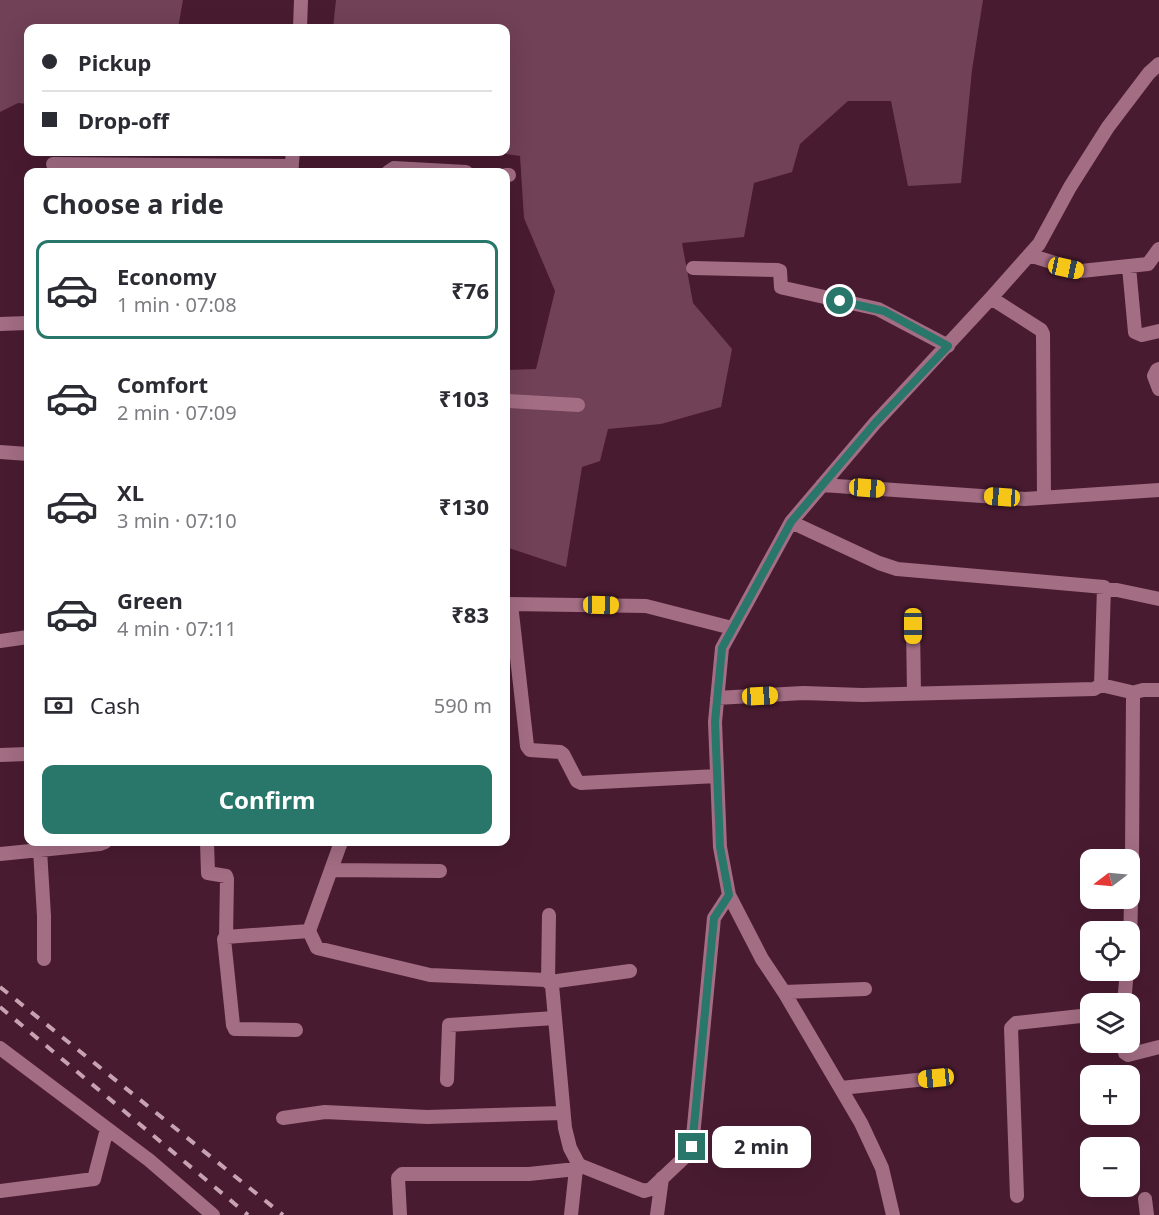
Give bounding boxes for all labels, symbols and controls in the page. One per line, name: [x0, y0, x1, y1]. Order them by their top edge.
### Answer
text: Pickup: [78, 47, 151, 77]
text: Drop-off: [78, 105, 169, 135]
text: Choose a ride: [42, 185, 224, 222]
car: [1047, 255, 1085, 281]
text: Economy: [117, 261, 216, 291]
icon: car: [45, 263, 99, 317]
text: ₹76: [451, 275, 489, 305]
route start: [826, 287, 853, 314]
text: 1 min · 07:08: [117, 291, 237, 318]
text: Comfort: [117, 369, 208, 399]
icon: car: [45, 371, 99, 425]
text: ₹103: [439, 383, 489, 413]
text: 2 min · 07:09: [117, 399, 237, 426]
text: XL: [117, 477, 144, 507]
car: [848, 478, 886, 498]
icon: car: [45, 479, 99, 533]
car: [983, 487, 1021, 507]
text: ₹130: [439, 491, 489, 521]
text: 3 min · 07:10: [117, 507, 237, 534]
text: Green: [117, 585, 183, 615]
icon: car: [45, 587, 99, 641]
car: [583, 596, 619, 614]
text: ₹83: [451, 599, 489, 629]
car: [904, 608, 922, 644]
text: 4 min · 07:11: [117, 615, 237, 642]
car: [742, 686, 778, 706]
icon: cash: [42, 689, 75, 722]
text: Cash: [90, 690, 140, 720]
text: 590 m: [434, 692, 492, 719]
button: Confirm: [42, 765, 492, 834]
north arrow: [1080, 849, 1140, 909]
map controls: [1080, 849, 1140, 1197]
button: locate: [1080, 921, 1140, 981]
button: layers: [1080, 993, 1140, 1053]
button: +: [1080, 1065, 1140, 1125]
car: [917, 1067, 955, 1089]
callout: 2 min: [713, 1126, 812, 1168]
route end: [678, 1133, 705, 1160]
text: 2 min: [734, 1133, 789, 1160]
button: −: [1080, 1137, 1140, 1197]

